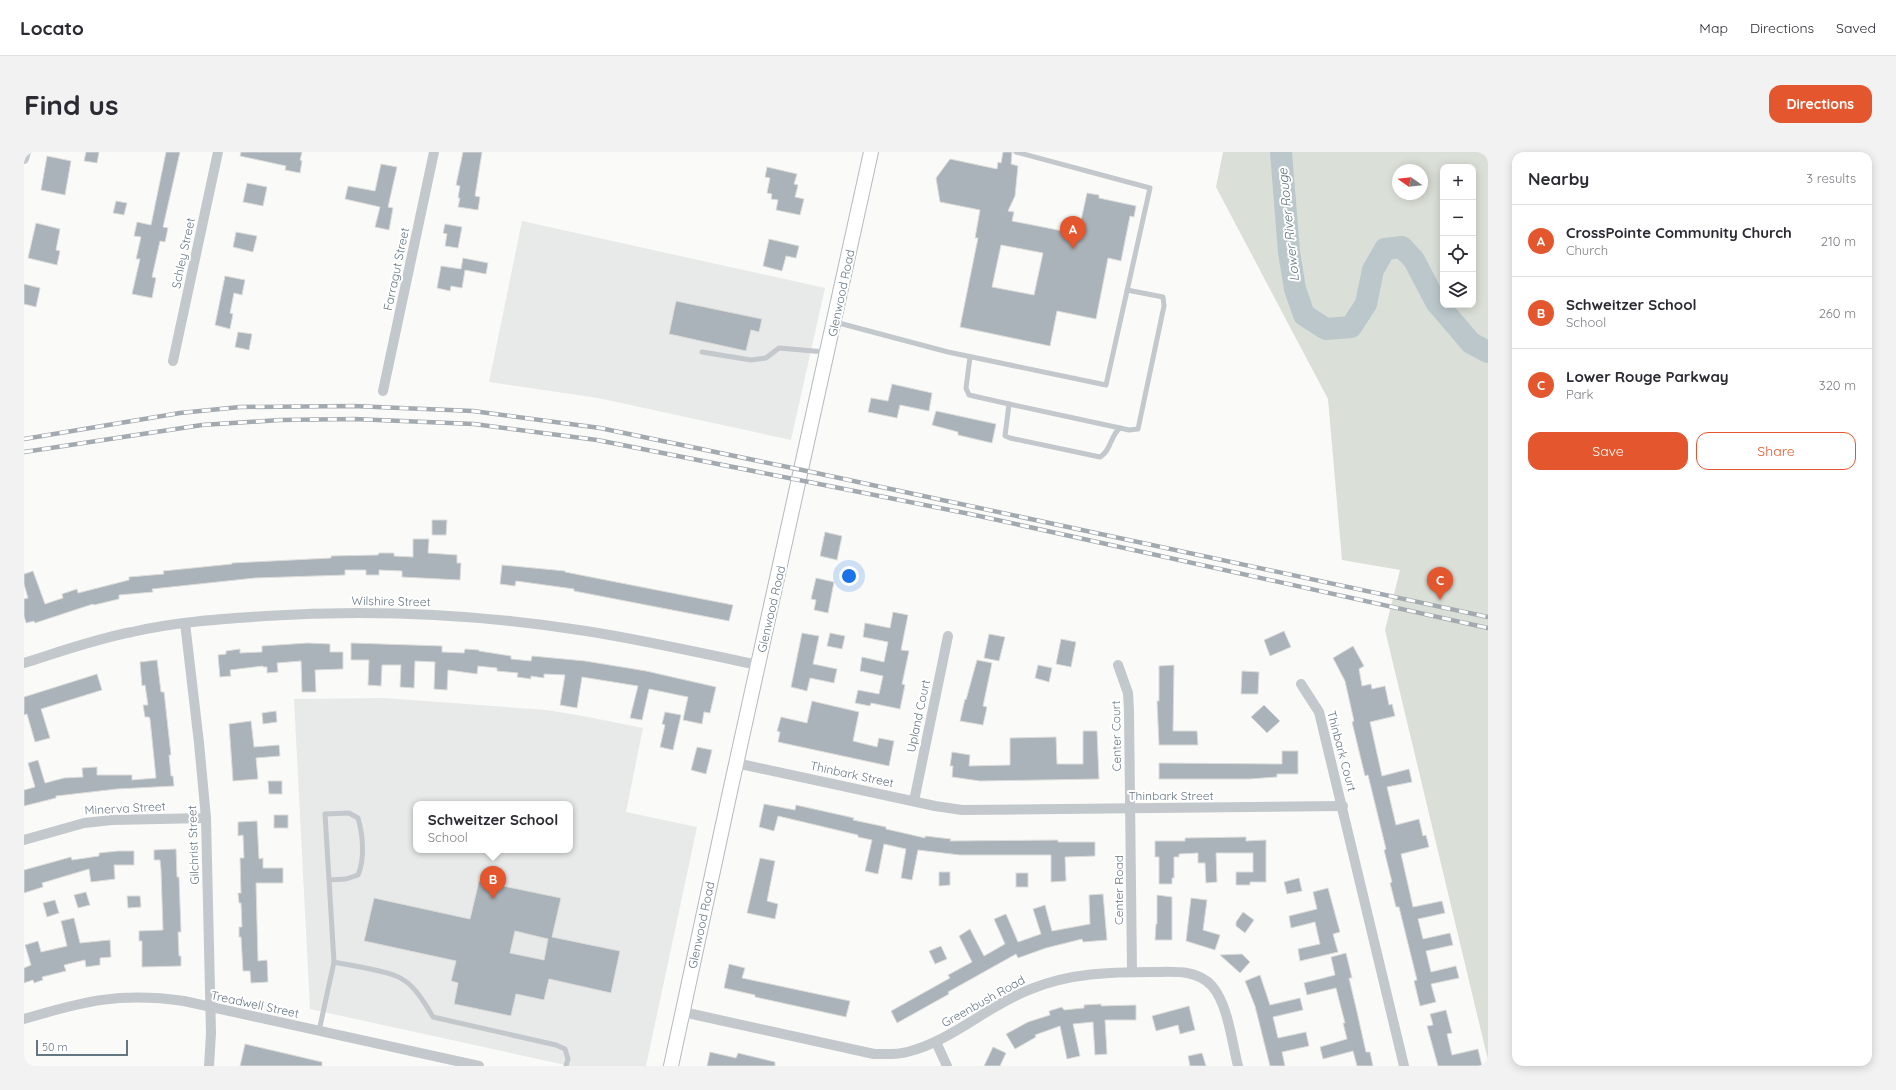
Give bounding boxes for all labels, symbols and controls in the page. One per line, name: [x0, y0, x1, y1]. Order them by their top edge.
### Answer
text: Locato: [20, 16, 84, 40]
text: Map: [1699, 19, 1728, 37]
text: Directions: [1750, 19, 1814, 37]
text: Saved: [1836, 19, 1876, 37]
button: Directions: [1769, 85, 1872, 123]
text: Find us: [24, 87, 118, 122]
north arrow: [1392, 164, 1428, 200]
map controls: [1440, 164, 1476, 308]
button: +: [1440, 164, 1476, 200]
water label: Lower River Rouge: [1274, 167, 1302, 282]
text: Nearby: [1528, 168, 1589, 189]
text: 3 results: [1806, 170, 1856, 186]
button: −: [1440, 200, 1476, 236]
street label: Schley Street: [168, 216, 198, 290]
pin: A: [1060, 216, 1086, 249]
text: CrossPointe Community Church: [1566, 223, 1792, 242]
street label: Farragut Street: [380, 226, 412, 312]
text: A: [1537, 233, 1545, 249]
text: 210 m: [1821, 233, 1856, 249]
button: locate: [1440, 236, 1476, 272]
text: Church: [1566, 242, 1608, 258]
street label: Glenwood Road: [824, 248, 858, 338]
button: layers: [1440, 272, 1476, 308]
text: Schweitzer School: [1566, 295, 1697, 314]
text: B: [1537, 305, 1545, 321]
text: 260 m: [1819, 305, 1856, 321]
text: School: [1566, 314, 1606, 330]
text: Lower Rouge Parkway: [1566, 367, 1729, 386]
text: C: [1537, 377, 1545, 393]
text: 320 m: [1819, 377, 1856, 393]
text: Park: [1566, 386, 1594, 402]
button: Save: [1528, 432, 1688, 470]
button: Share: [1696, 432, 1856, 470]
street label: Glenwood Road: [754, 564, 788, 654]
your location: [839, 566, 859, 586]
pin: C: [1427, 567, 1453, 600]
street label: Wilshire Street: [351, 593, 431, 609]
street label: Upland Court: [903, 678, 933, 754]
street label: Center Court: [1108, 700, 1124, 772]
street label: Thinbark Court: [1324, 709, 1360, 793]
street label: Thinbark Street: [809, 758, 895, 790]
street label: Thinbark Street: [1128, 788, 1214, 803]
street label: Minerva Street: [84, 798, 166, 818]
popup: [413, 801, 573, 853]
street label: Gilchrist Street: [184, 805, 202, 885]
text: Schweitzer School: [428, 810, 558, 829]
text: School: [428, 829, 468, 845]
street label: Center Road: [1111, 855, 1126, 925]
pin: B: [480, 866, 506, 899]
street label: Glenwood Road: [684, 880, 718, 970]
street label: Greenbush Road: [939, 972, 1027, 1030]
street label: Treadwell Street: [210, 987, 300, 1021]
scale bar: [36, 1038, 128, 1057]
text: 50 m: [42, 1040, 68, 1054]

